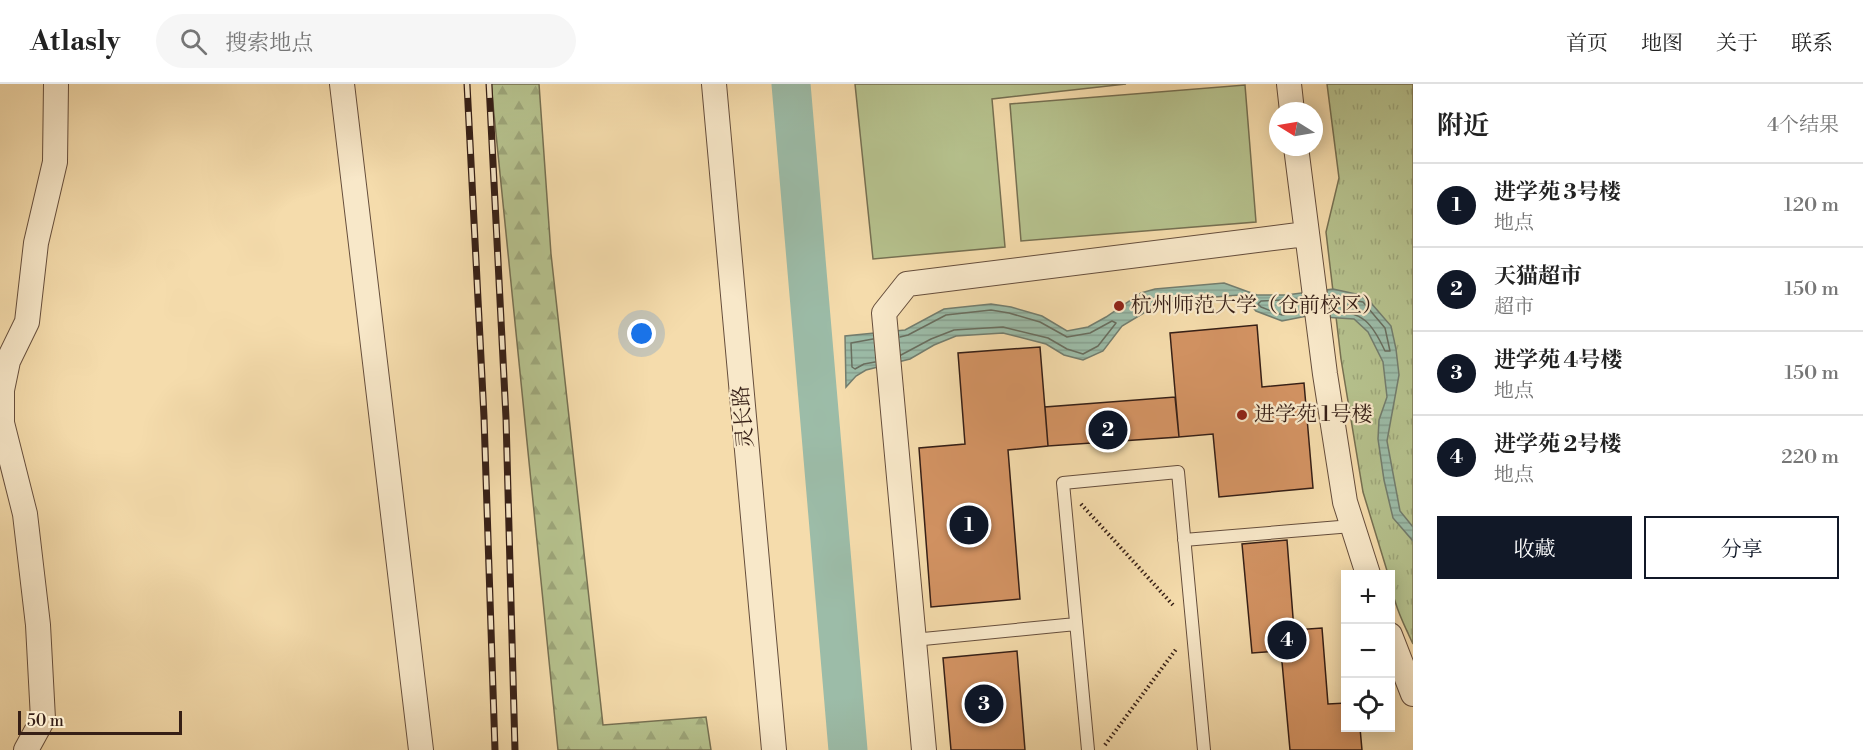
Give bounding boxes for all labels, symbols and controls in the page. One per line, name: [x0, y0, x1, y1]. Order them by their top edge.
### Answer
search box: [156, 14, 576, 68]
text: Atlasly: [30, 24, 120, 59]
icon: search: [177, 25, 210, 58]
text: 搜索地点: [225, 30, 313, 57]
text: 首页: [1566, 31, 1608, 57]
text: 地图: [1641, 31, 1683, 57]
text: 关于: [1716, 31, 1758, 57]
text: 联系: [1791, 31, 1833, 57]
north arrow: [1269, 102, 1323, 156]
text: 附近: [1437, 110, 1489, 142]
text: 4个结果: [1767, 113, 1839, 138]
text: 进学苑 3号楼: [1494, 179, 1621, 206]
text: 1: [1452, 193, 1461, 218]
text: 120 m: [1784, 193, 1839, 218]
text: 地点: [1494, 211, 1534, 236]
text: 天猫超市: [1494, 263, 1582, 290]
text: 2: [1450, 277, 1463, 302]
text: 150 m: [1784, 277, 1839, 302]
place label: 杭州师范大学（仓前校区）: [1131, 293, 1383, 319]
text: 超市: [1494, 295, 1534, 320]
marker: 杭州师范大学（仓前校区）: [1112, 299, 1126, 313]
your location: [627, 319, 656, 348]
text: 进学苑 4号楼: [1494, 347, 1622, 374]
text: 3: [1450, 361, 1463, 386]
text: 150 m: [1784, 361, 1839, 386]
text: 地点: [1494, 379, 1534, 404]
street label: 灵长路: [728, 384, 760, 450]
place label: 进学苑 1号楼: [1254, 402, 1372, 428]
pin: 2: [1088, 408, 1128, 452]
marker: 进学苑 1号楼: [1235, 408, 1249, 422]
text: 进学苑 2号楼: [1494, 431, 1621, 458]
text: 4: [1450, 445, 1463, 470]
text: 220 m: [1781, 445, 1839, 470]
text: 地点: [1494, 463, 1534, 488]
pin: 1: [950, 502, 988, 548]
button: 收藏: [1437, 516, 1632, 579]
button: 分享: [1644, 516, 1839, 579]
map controls: [1341, 570, 1395, 732]
button: +: [1341, 570, 1395, 624]
pin: 4: [1268, 618, 1306, 662]
button: −: [1341, 624, 1395, 678]
button: locate: [1341, 678, 1395, 732]
pin: 3: [964, 682, 1004, 726]
scale bar: [18, 708, 182, 736]
text: 50 m: [27, 711, 64, 731]

